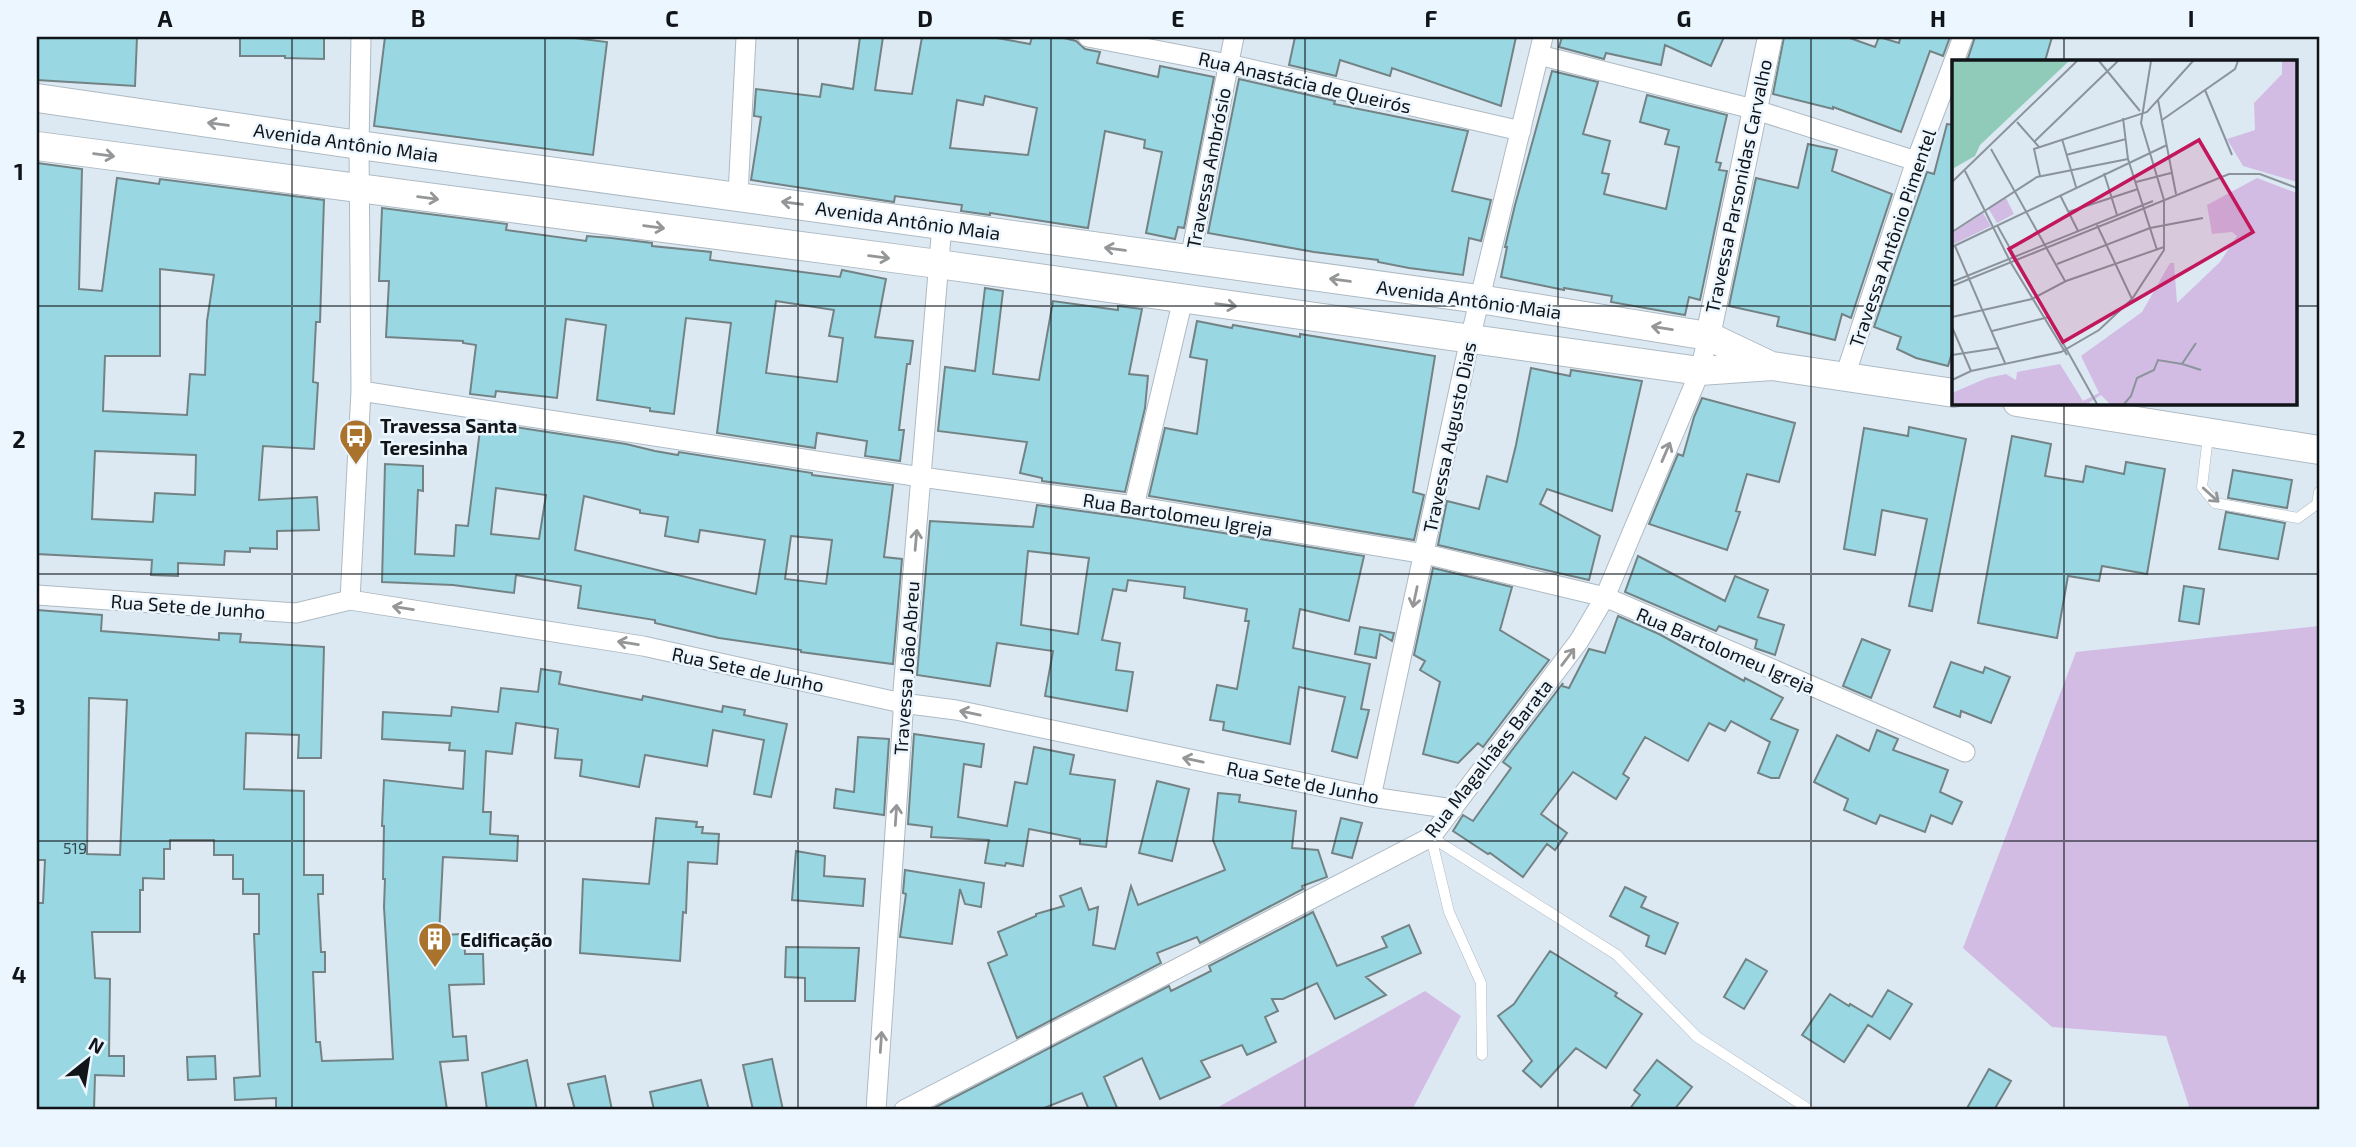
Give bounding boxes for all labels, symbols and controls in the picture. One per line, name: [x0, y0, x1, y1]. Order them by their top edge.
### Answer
text: A: [157, 4, 173, 32]
text: B: [411, 4, 425, 32]
text: C: [665, 4, 679, 32]
text: D: [917, 4, 933, 32]
text: E: [1171, 4, 1185, 32]
text: F: [1425, 4, 1438, 32]
text: G: [1677, 4, 1691, 32]
text: H: [1930, 4, 1946, 32]
text: I: [2188, 4, 2194, 32]
street label: Rua Anastácia de Queirós: [1196, 46, 1414, 118]
street label: Travessa Parsonidas Carvalho: [1700, 57, 1776, 315]
inset map: [1952, 60, 2296, 404]
street label: Travessa Ambrósio: [1181, 85, 1235, 251]
one-way arrow: [207, 118, 230, 131]
street label: Avenida Antônio Maia: [252, 118, 440, 166]
street label: Travessa Antônio Pimentel: [1844, 125, 1940, 350]
one-way arrow: [93, 149, 115, 162]
text: 1: [14, 157, 24, 185]
one-way arrow: [416, 191, 439, 204]
street label: Avenida Antônio Maia: [814, 196, 1002, 244]
one-way arrow: [781, 197, 804, 210]
one-way arrow: [642, 221, 664, 234]
one-way arrow: [1104, 242, 1127, 255]
one-way arrow: [867, 250, 890, 263]
one-way arrow: [1329, 273, 1352, 286]
street label: Avenida Antônio Maia: [1375, 275, 1563, 323]
one-way arrow: [1214, 299, 1237, 312]
one-way arrow: [1651, 322, 1674, 335]
street label: Travessa Augusto Dias: [1418, 340, 1480, 534]
place label: Travessa Santa Teresinha: [380, 414, 517, 459]
bus stop icon: Travessa Santa Teresinha: [337, 417, 375, 466]
text: 2: [12, 425, 26, 453]
one-way arrow: [1660, 442, 1673, 464]
one-way arrow: [2202, 487, 2220, 503]
street label: Rua Bartolomeu Igreja: [1081, 488, 1275, 540]
one-way arrow: [910, 529, 923, 551]
street label: Travessa João Abreu: [888, 580, 924, 756]
one-way arrow: [1408, 585, 1422, 608]
street label: Rua Sete de Junho: [110, 589, 266, 623]
one-way arrow: [392, 601, 415, 614]
street label: Rua Bartolomeu Igreja: [1633, 602, 1819, 698]
one-way arrow: [617, 637, 639, 650]
street label: Rua Sete de Junho: [670, 642, 826, 696]
one-way arrow: [1560, 648, 1575, 666]
street label: Rua Magalhães Barata: [1419, 674, 1557, 842]
text: 3: [12, 692, 26, 720]
one-way arrow: [959, 706, 982, 719]
one-way arrow: [1182, 752, 1205, 766]
street label: Rua Sete de Junho: [1225, 756, 1381, 808]
one-way arrow: [890, 804, 903, 827]
house number: 519: [63, 838, 87, 857]
building icon: Edificação: [416, 920, 454, 969]
place label: Edificação: [460, 928, 552, 952]
text: 4: [12, 960, 26, 988]
north arrow: [52, 1024, 122, 1094]
text: N: [85, 1031, 108, 1058]
one-way arrow: [875, 1031, 888, 1054]

